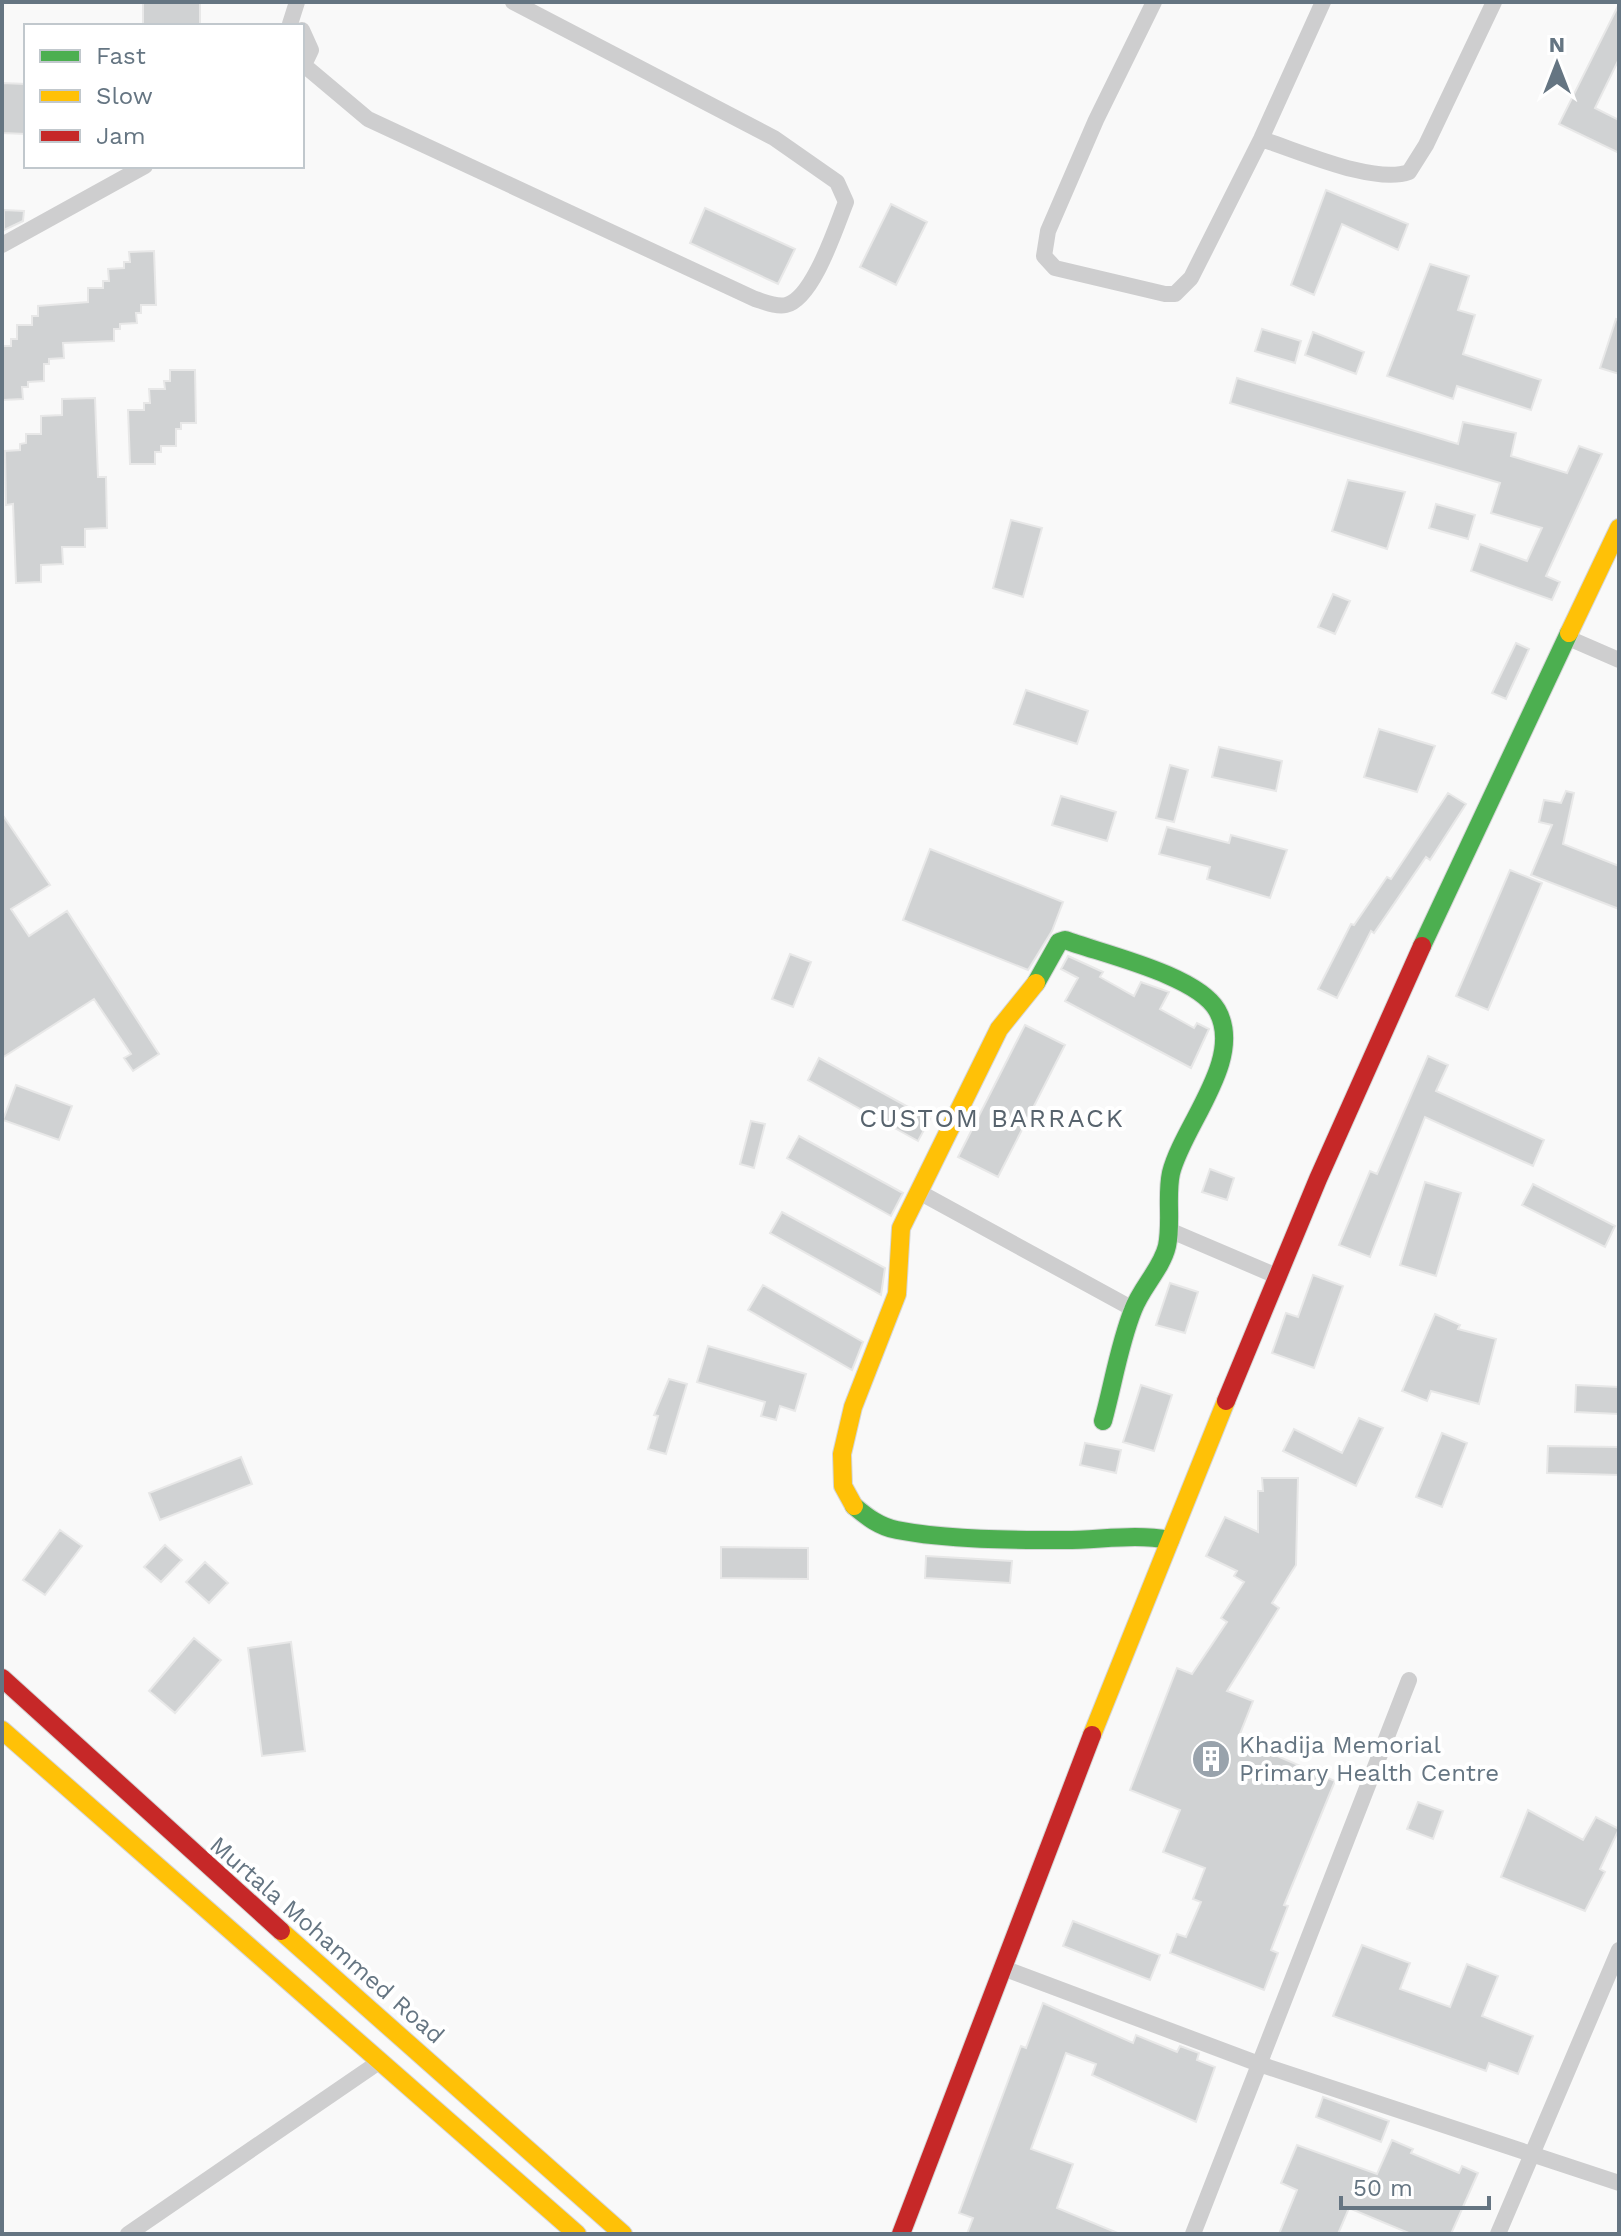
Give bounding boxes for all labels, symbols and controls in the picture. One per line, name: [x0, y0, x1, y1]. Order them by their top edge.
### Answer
legend: [24, 24, 304, 168]
north arrow: [1517, 24, 1597, 104]
text: N: [1549, 32, 1565, 57]
text: Fast: [96, 42, 146, 70]
text: Slow: [96, 82, 153, 110]
text: Jam: [96, 122, 146, 150]
district label: CUSTOM BARRACK: [859, 1103, 1125, 1133]
place label: Khadija Memorial Primary Health Centre: [1239, 1731, 1499, 1787]
building icon: Khadija Memorial Primary Health Centre: [1190, 1738, 1232, 1780]
street label: Murtala Mohammed Road: [204, 1831, 450, 2049]
scale bar: [1341, 2160, 1489, 2210]
text: 50 m: [1353, 2174, 1413, 2202]

